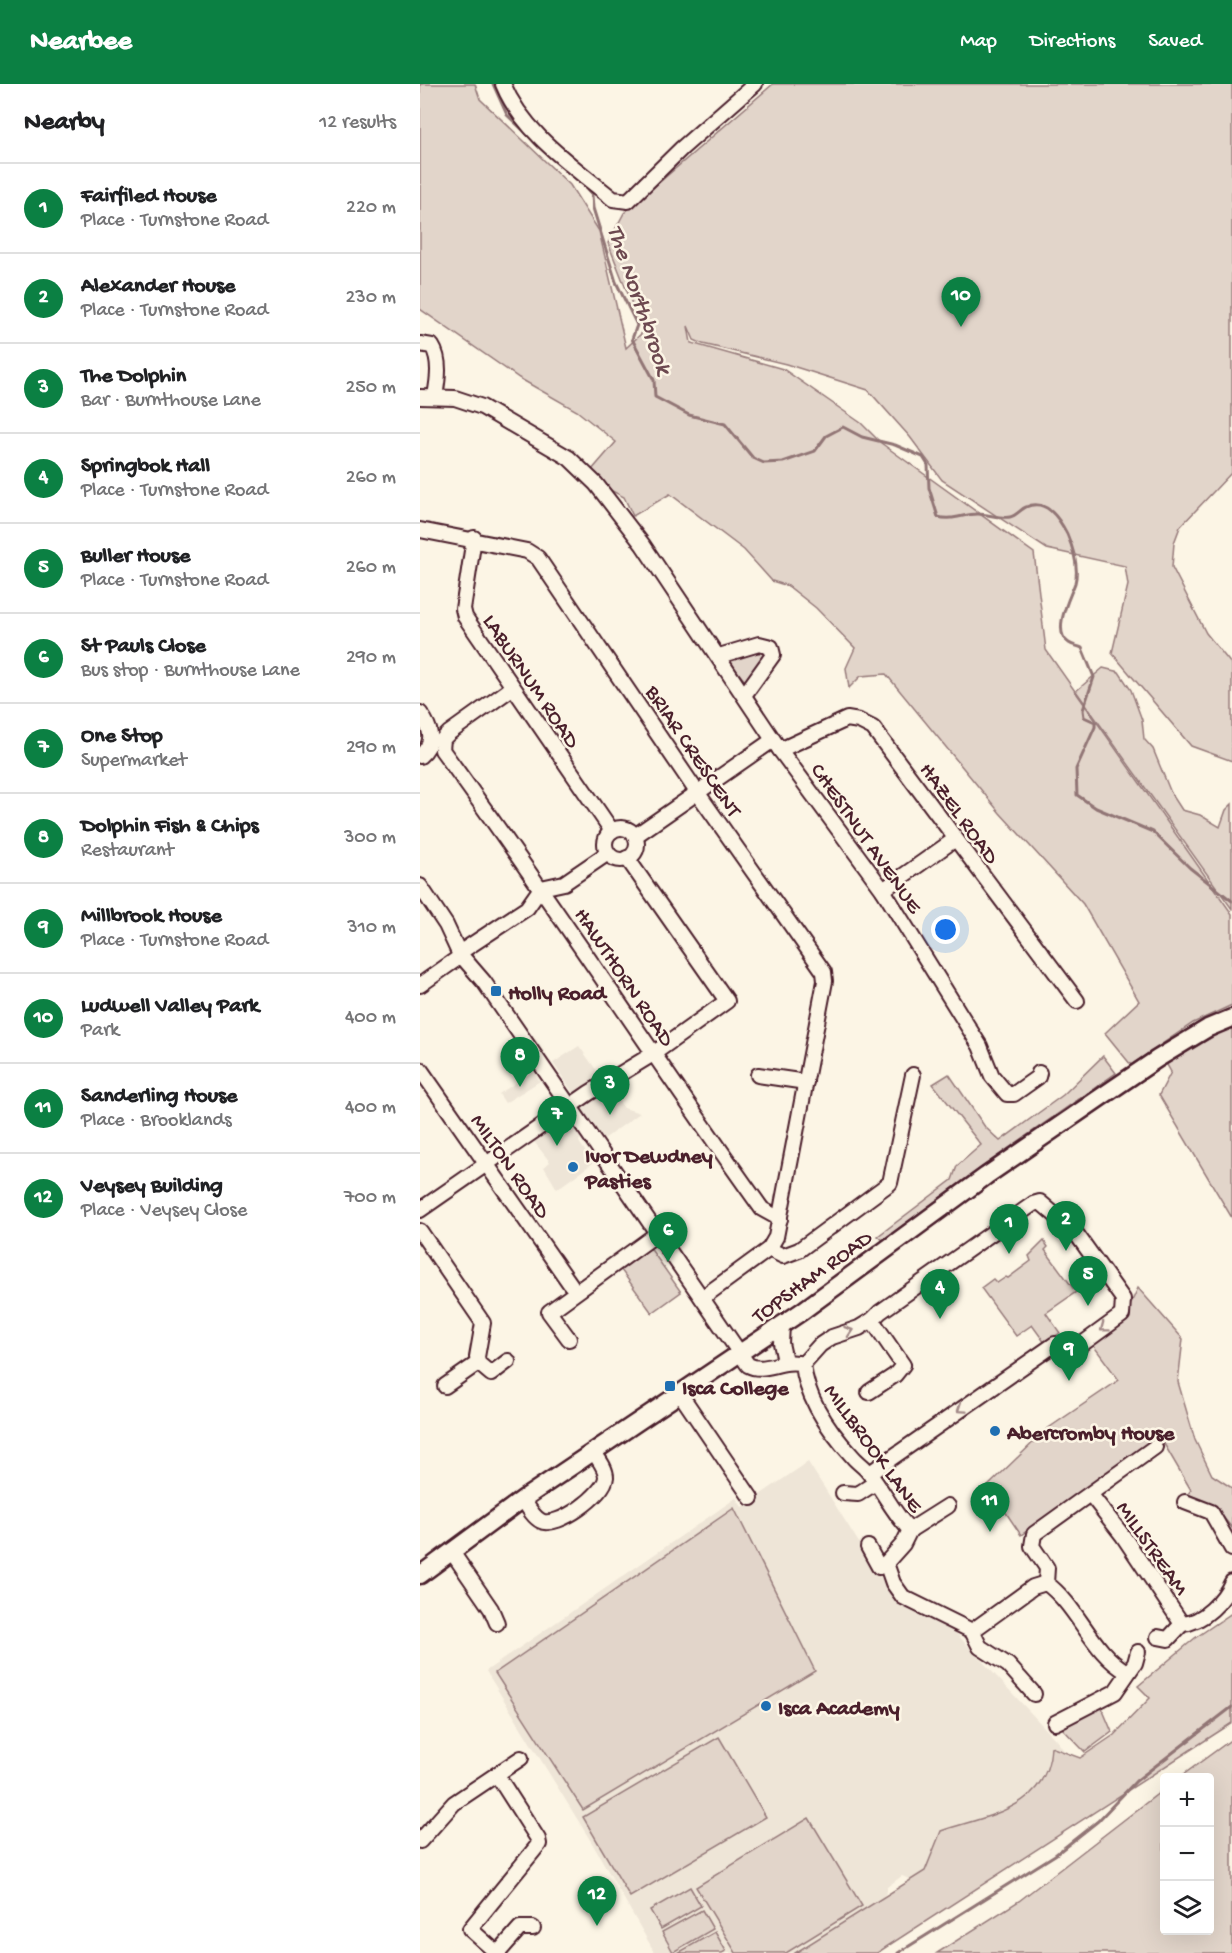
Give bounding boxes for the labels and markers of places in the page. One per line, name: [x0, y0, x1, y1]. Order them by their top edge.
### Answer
pin: 10: [942, 278, 980, 327]
place label: Holly Road: [508, 982, 608, 1008]
marker: Holly Road: [489, 984, 503, 998]
pin: 8: [500, 1038, 540, 1087]
pin: 3: [590, 1066, 630, 1115]
pin: 7: [538, 1096, 576, 1146]
place label: Ivor Dewdney Pasties: [584, 1145, 713, 1196]
marker: Ivor Dewdney Pasties: [566, 1160, 580, 1174]
pin: 2: [1046, 1202, 1086, 1251]
pin: 1: [990, 1204, 1028, 1254]
pin: 6: [648, 1212, 688, 1262]
pin: 5: [1068, 1256, 1108, 1306]
pin: 4: [920, 1270, 960, 1319]
pin: 9: [1050, 1332, 1088, 1381]
place label: Isca College: [682, 1377, 789, 1403]
marker: Isca College: [663, 1379, 677, 1393]
place label: Abercromby House: [1006, 1422, 1175, 1448]
marker: Abercromby House: [988, 1424, 1002, 1438]
pin: 11: [970, 1482, 1010, 1532]
place label: Isca Academy: [778, 1697, 900, 1723]
marker: Isca Academy: [759, 1699, 773, 1713]
pin: 12: [578, 1876, 616, 1926]

